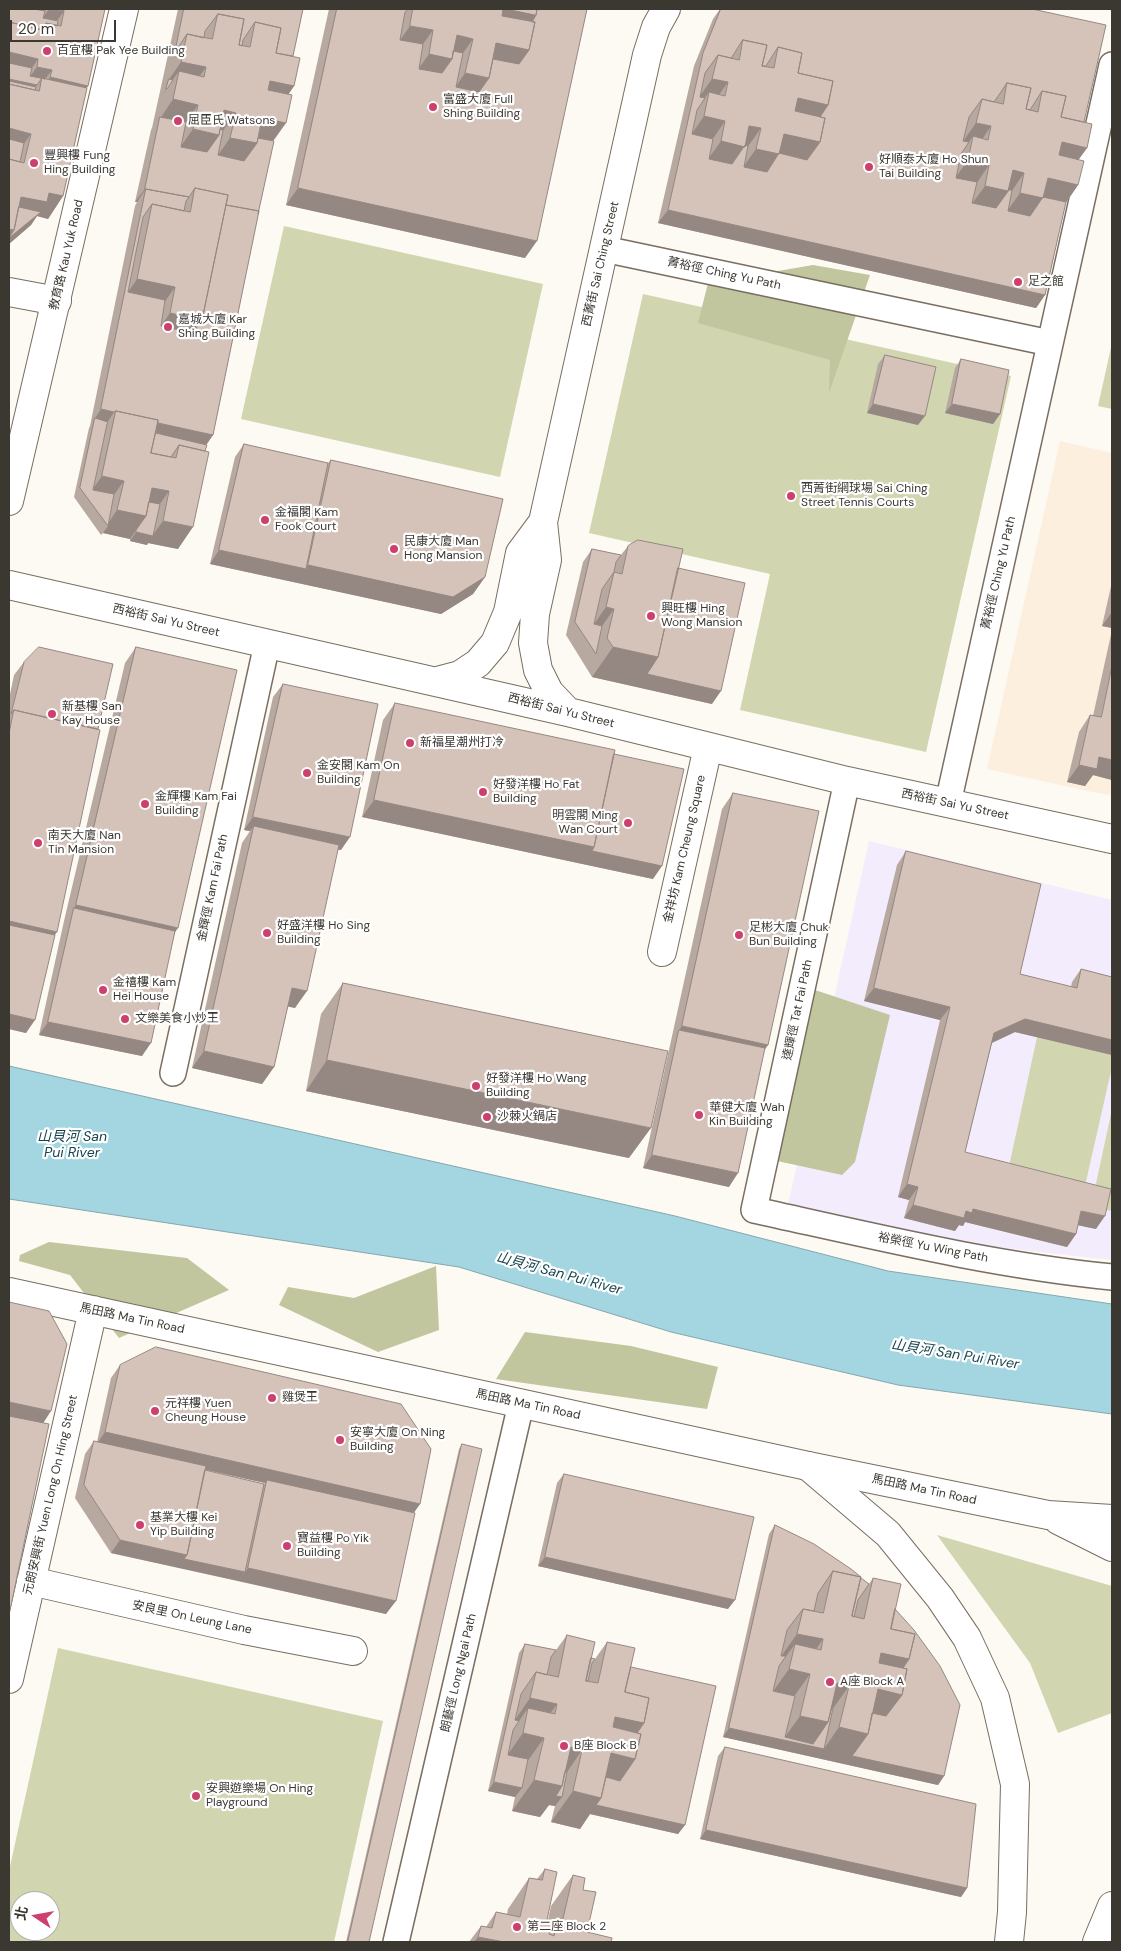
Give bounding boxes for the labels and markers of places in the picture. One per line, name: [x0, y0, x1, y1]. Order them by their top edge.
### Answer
place label: 百宜樓 Pak Yee Building: [57, 44, 185, 58]
marker: 百宜樓 Pak Yee Building: [41, 45, 53, 57]
place label: 富盛大廈 Full Shing Building: [443, 93, 520, 121]
marker: 富盛大廈 Full Shing Building: [427, 101, 439, 113]
place label: 屈臣氏 Watsons: [188, 114, 275, 128]
marker: 屈臣氏 Watsons: [172, 115, 184, 127]
place label: 豐興樓 Fung Hing Building: [44, 149, 115, 177]
place label: 好順泰大廈 Ho Shun Tai Building: [879, 153, 988, 181]
marker: 豐興樓 Fung Hing Building: [28, 157, 40, 169]
marker: 好順泰大廈 Ho Shun Tai Building: [863, 161, 875, 173]
place label: 足之館: [1028, 275, 1064, 289]
marker: 足之館: [1012, 276, 1024, 288]
place label: 嘉城大廈 Kar Shing Building: [178, 313, 255, 341]
marker: 嘉城大廈 Kar Shing Building: [162, 321, 174, 333]
place label: 西菁街網球場 Sai Ching Street Tennis Courts: [801, 482, 928, 510]
marker: 西菁街網球場 Sai Ching Street Tennis Courts: [785, 490, 797, 502]
place label: 金福閣 Kam Fook Court: [275, 506, 338, 534]
marker: 金福閣 Kam Fook Court: [259, 514, 271, 526]
place label: 民康大廈 Man Hong Mansion: [404, 535, 482, 563]
marker: 民康大廈 Man Hong Mansion: [388, 543, 400, 555]
place label: 興旺樓 Hing Wong Mansion: [661, 602, 742, 630]
marker: 興旺樓 Hing Wong Mansion: [645, 610, 657, 622]
place label: 新基樓 San Kay House: [62, 700, 122, 728]
marker: 新基樓 San Kay House: [46, 708, 58, 720]
place label: 新福星潮州打冷: [420, 736, 504, 750]
marker: 新福星潮州打冷: [404, 737, 416, 749]
place label: 金安閣 Kam On Building: [317, 759, 400, 787]
marker: 金安閣 Kam On Building: [301, 767, 313, 779]
place label: 好發洋樓 Ho Fat Building: [493, 778, 580, 806]
marker: 好發洋樓 Ho Fat Building: [477, 786, 489, 798]
place label: 金輝樓 Kam Fai Building: [155, 790, 237, 818]
marker: 金輝樓 Kam Fai Building: [139, 798, 151, 810]
place label: 明雲閣 Ming Wan Court: [552, 809, 618, 837]
marker: 明雲閣 Ming Wan Court: [622, 817, 634, 829]
place label: 南天大廈 Nan Tin Mansion: [48, 829, 121, 857]
marker: 南天大廈 Nan Tin Mansion: [32, 837, 44, 849]
place label: 好盛洋樓 Ho Sing Building: [277, 919, 370, 947]
place label: 足彬大廈 Chuk Bun Building: [749, 921, 829, 949]
marker: 好盛洋樓 Ho Sing Building: [261, 927, 273, 939]
marker: 足彬大廈 Chuk Bun Building: [733, 929, 745, 941]
place label: 金禧樓 Kam Hei House: [113, 976, 176, 1004]
marker: 金禧樓 Kam Hei House: [97, 984, 109, 996]
place label: 文樂美食小炒王: [135, 1012, 219, 1026]
marker: 文樂美食小炒王: [119, 1013, 131, 1025]
place label: 好發洋樓 Ho Wang Building: [486, 1072, 587, 1100]
marker: 好發洋樓 Ho Wang Building: [470, 1080, 482, 1092]
place label: 華健大廈 Wah Kin Building: [709, 1101, 785, 1129]
marker: 華健大廈 Wah Kin Building: [693, 1109, 705, 1121]
place label: 沙棘火鍋店: [497, 1110, 557, 1124]
marker: 沙棘火鍋店: [481, 1111, 493, 1123]
place label: 雞煲王: [282, 1391, 318, 1405]
marker: 雞煲王: [266, 1392, 278, 1404]
place label: 元祥樓 Yuen Cheung House: [165, 1397, 246, 1425]
marker: 元祥樓 Yuen Cheung House: [149, 1405, 161, 1417]
place label: 安寧大廈 On Ning Building: [350, 1426, 445, 1454]
marker: 安寧大廈 On Ning Building: [334, 1434, 346, 1446]
place label: 基業大樓 Kei Yip Building: [150, 1511, 217, 1539]
marker: 基業大樓 Kei Yip Building: [134, 1519, 146, 1531]
place label: 寶益樓 Po Yik Building: [297, 1532, 369, 1560]
marker: 寶益樓 Po Yik Building: [281, 1540, 293, 1552]
place label: A座 Block A: [840, 1675, 904, 1689]
marker: A座 Block A: [824, 1676, 836, 1688]
place label: B座 Block B: [574, 1739, 637, 1753]
marker: B座 Block B: [558, 1740, 570, 1752]
place label: 安興遊樂場 On Hing Playground: [206, 1782, 313, 1810]
marker: 安興遊樂場 On Hing Playground: [190, 1790, 202, 1802]
place label: 第二座 Block 2: [527, 1920, 606, 1934]
marker: 第二座 Block 2: [511, 1921, 523, 1933]

